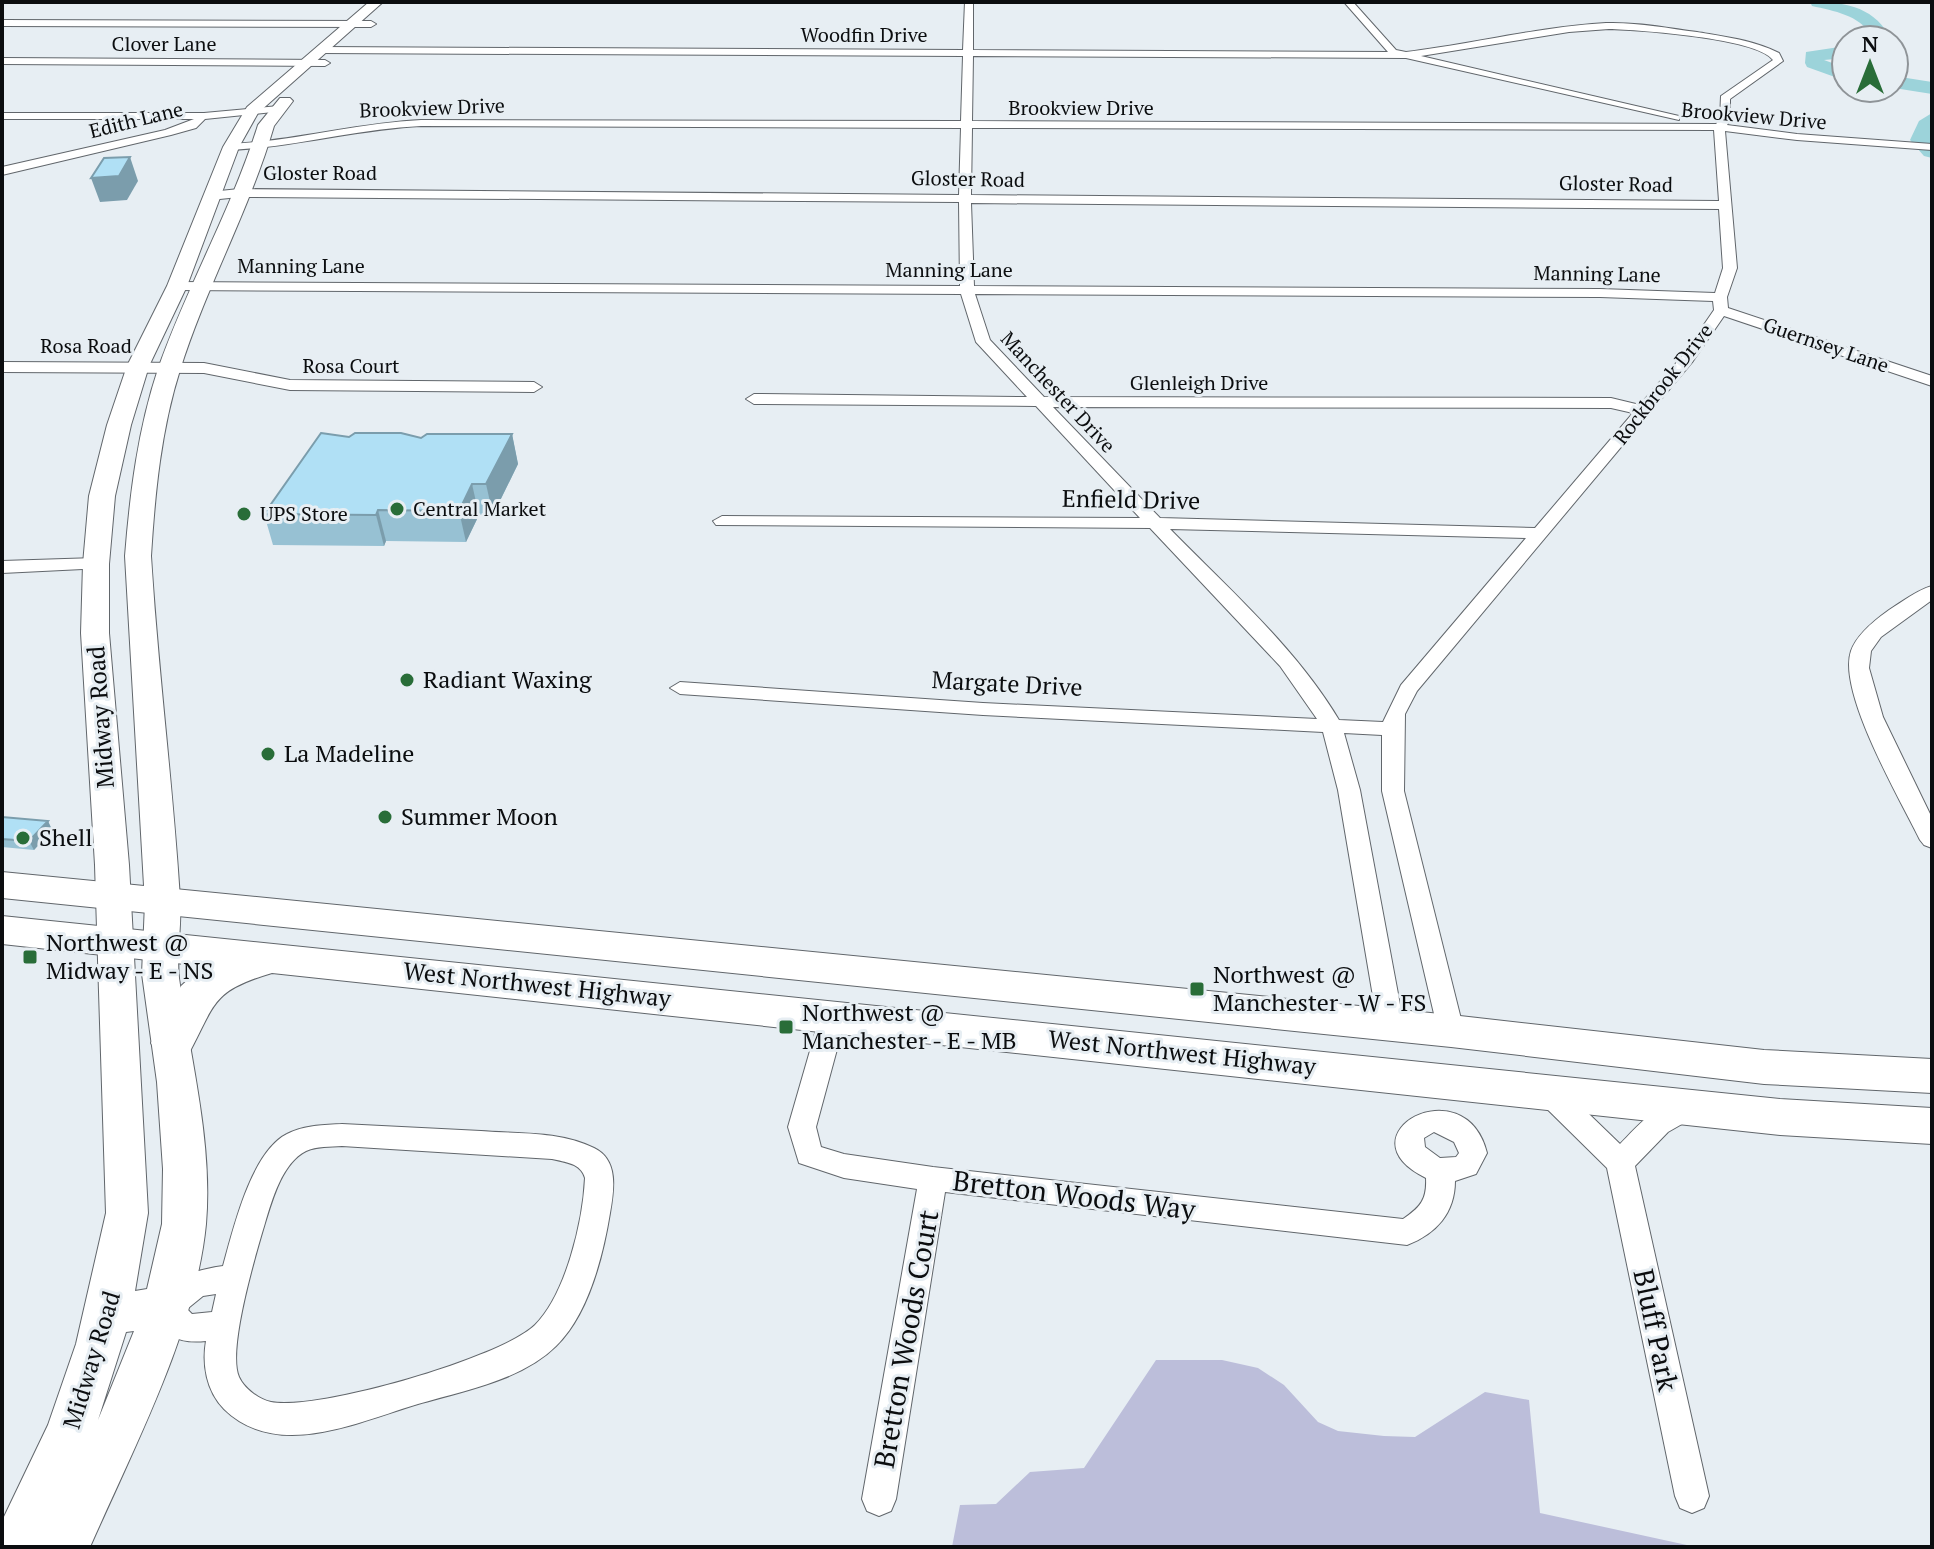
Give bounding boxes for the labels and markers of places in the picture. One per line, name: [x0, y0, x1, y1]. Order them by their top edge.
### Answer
place label: Central Market: [413, 495, 547, 522]
place label: UPS Store: [260, 500, 348, 527]
marker: Central Market: [388, 500, 406, 518]
marker: UPS Store: [235, 505, 253, 523]
place label: Radiant Waxing: [423, 663, 592, 695]
marker: Radiant Waxing: [398, 671, 416, 689]
place label: La Madeline: [284, 737, 414, 769]
marker: La Madeline: [259, 745, 277, 763]
place label: Summer Moon: [401, 800, 558, 832]
marker: Summer Moon: [376, 808, 394, 826]
place label: Shell: [39, 821, 92, 853]
marker: Shell: [14, 829, 32, 847]
place label: Northwest @ Midway - E - NS: [46, 926, 213, 986]
marker: Northwest @ Midway - E - NS: [21, 948, 39, 966]
place label: Northwest @ Manchester - W - FS: [1213, 958, 1426, 1018]
marker: Northwest @ Manchester - W - FS: [1188, 980, 1206, 998]
place label: Northwest @ Manchester - E - MB: [802, 996, 1017, 1056]
marker: Northwest @ Manchester - E - MB: [777, 1018, 795, 1036]

